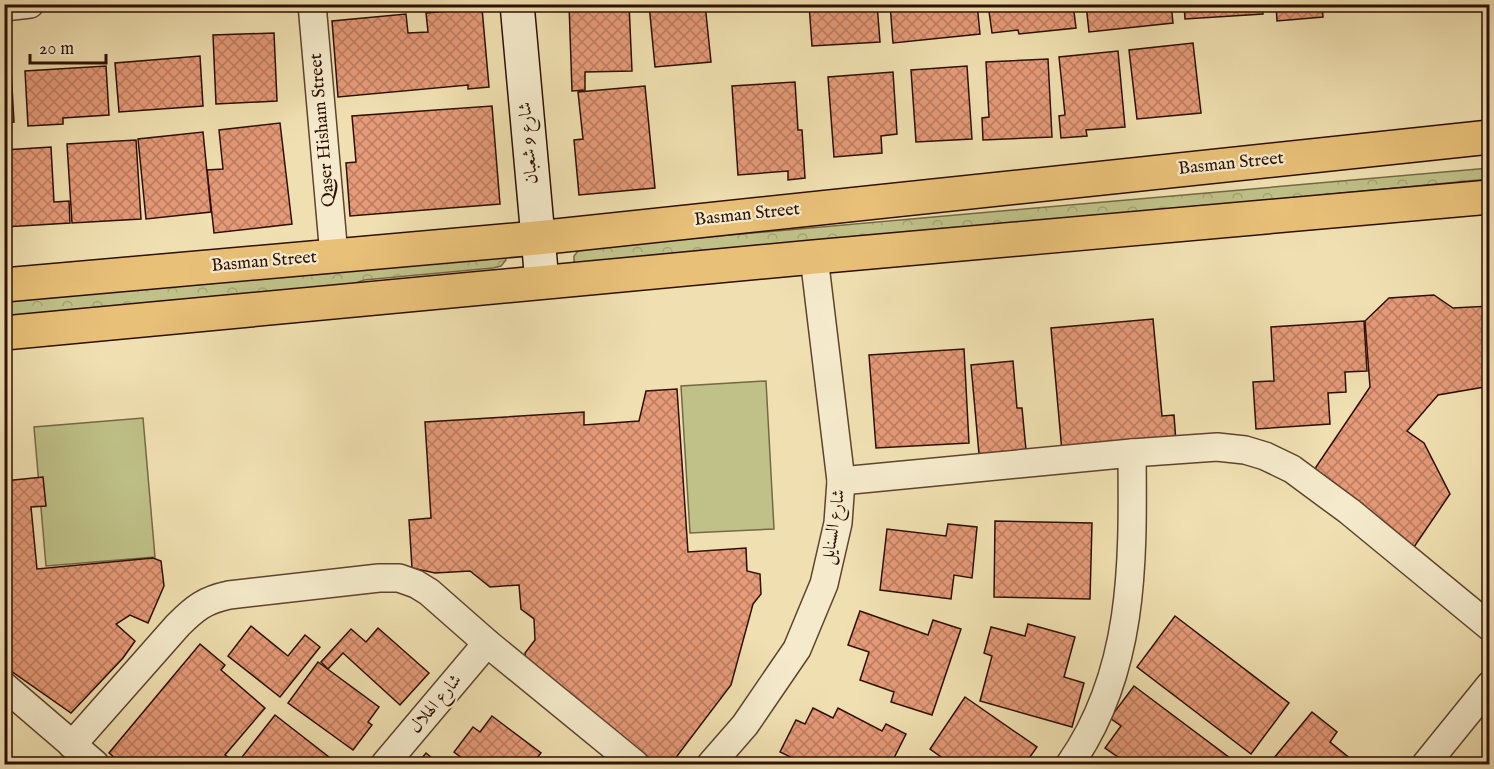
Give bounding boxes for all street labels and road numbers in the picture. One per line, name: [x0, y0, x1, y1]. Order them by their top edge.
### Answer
street label: Qaser Hisham Street: [305, 52, 341, 208]
street label: شارع 9 شعبان: [514, 101, 546, 185]
street label: Basman Street: [1177, 147, 1285, 181]
street label: Basman Street: [693, 198, 801, 232]
street label: Basman Street: [210, 246, 318, 278]
street label: شارع السنايل: [817, 488, 853, 567]
street label: شارع الهلال: [404, 670, 469, 740]

